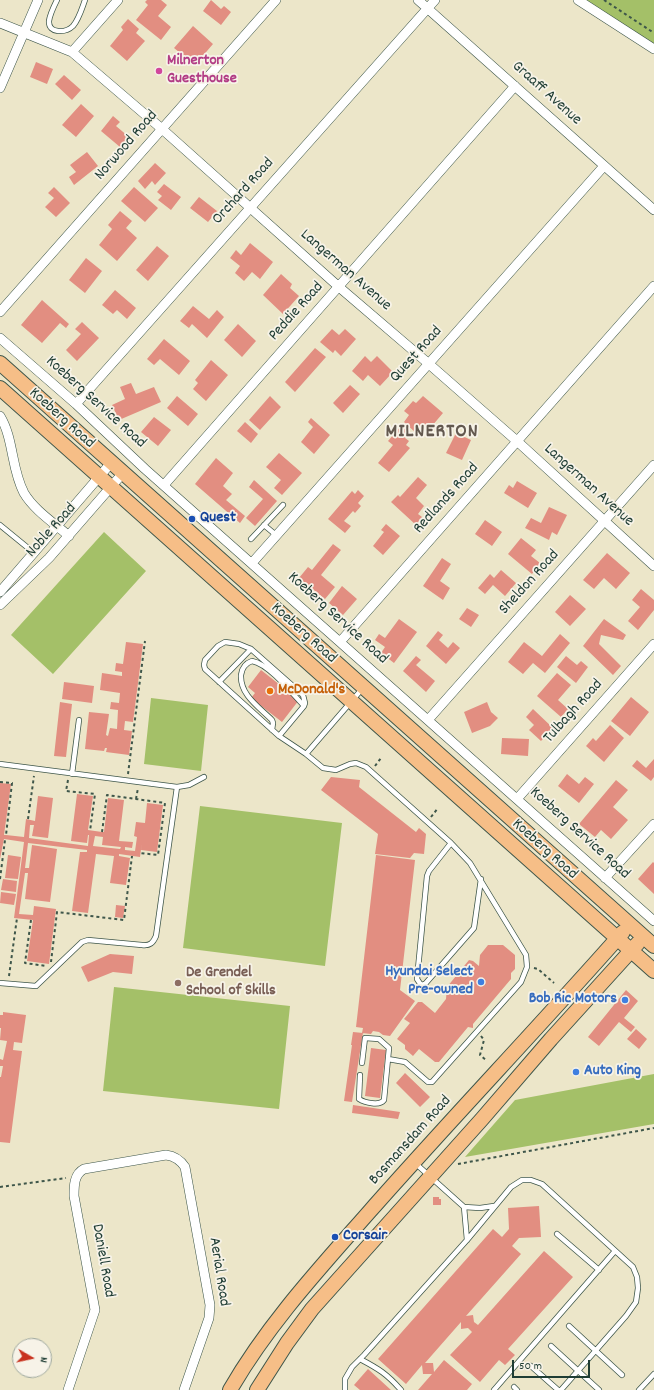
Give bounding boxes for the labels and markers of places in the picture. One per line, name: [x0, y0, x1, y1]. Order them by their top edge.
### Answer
place label: Milnerton Guesthouse: [167, 52, 237, 90]
marker: Milnerton Guesthouse: [154, 66, 164, 76]
place label: Quest: [200, 509, 236, 529]
marker: Quest: [187, 514, 197, 524]
place label: McDonald's: [278, 681, 345, 701]
marker: McDonald's: [265, 686, 275, 696]
place label: Hyundai Select Pre-owned: [385, 963, 473, 1001]
place label: De Grendel School of Skills: [186, 964, 276, 1002]
marker: Hyundai Select Pre-owned: [476, 977, 486, 987]
marker: De Grendel School of Skills: [173, 978, 183, 988]
place label: Bob Ric Motors: [529, 990, 617, 1010]
marker: Bob Ric Motors: [620, 995, 630, 1005]
place label: Auto King: [584, 1062, 641, 1082]
marker: Auto King: [571, 1067, 581, 1077]
place label: Corsair: [343, 1227, 387, 1247]
marker: Corsair: [330, 1232, 340, 1242]

